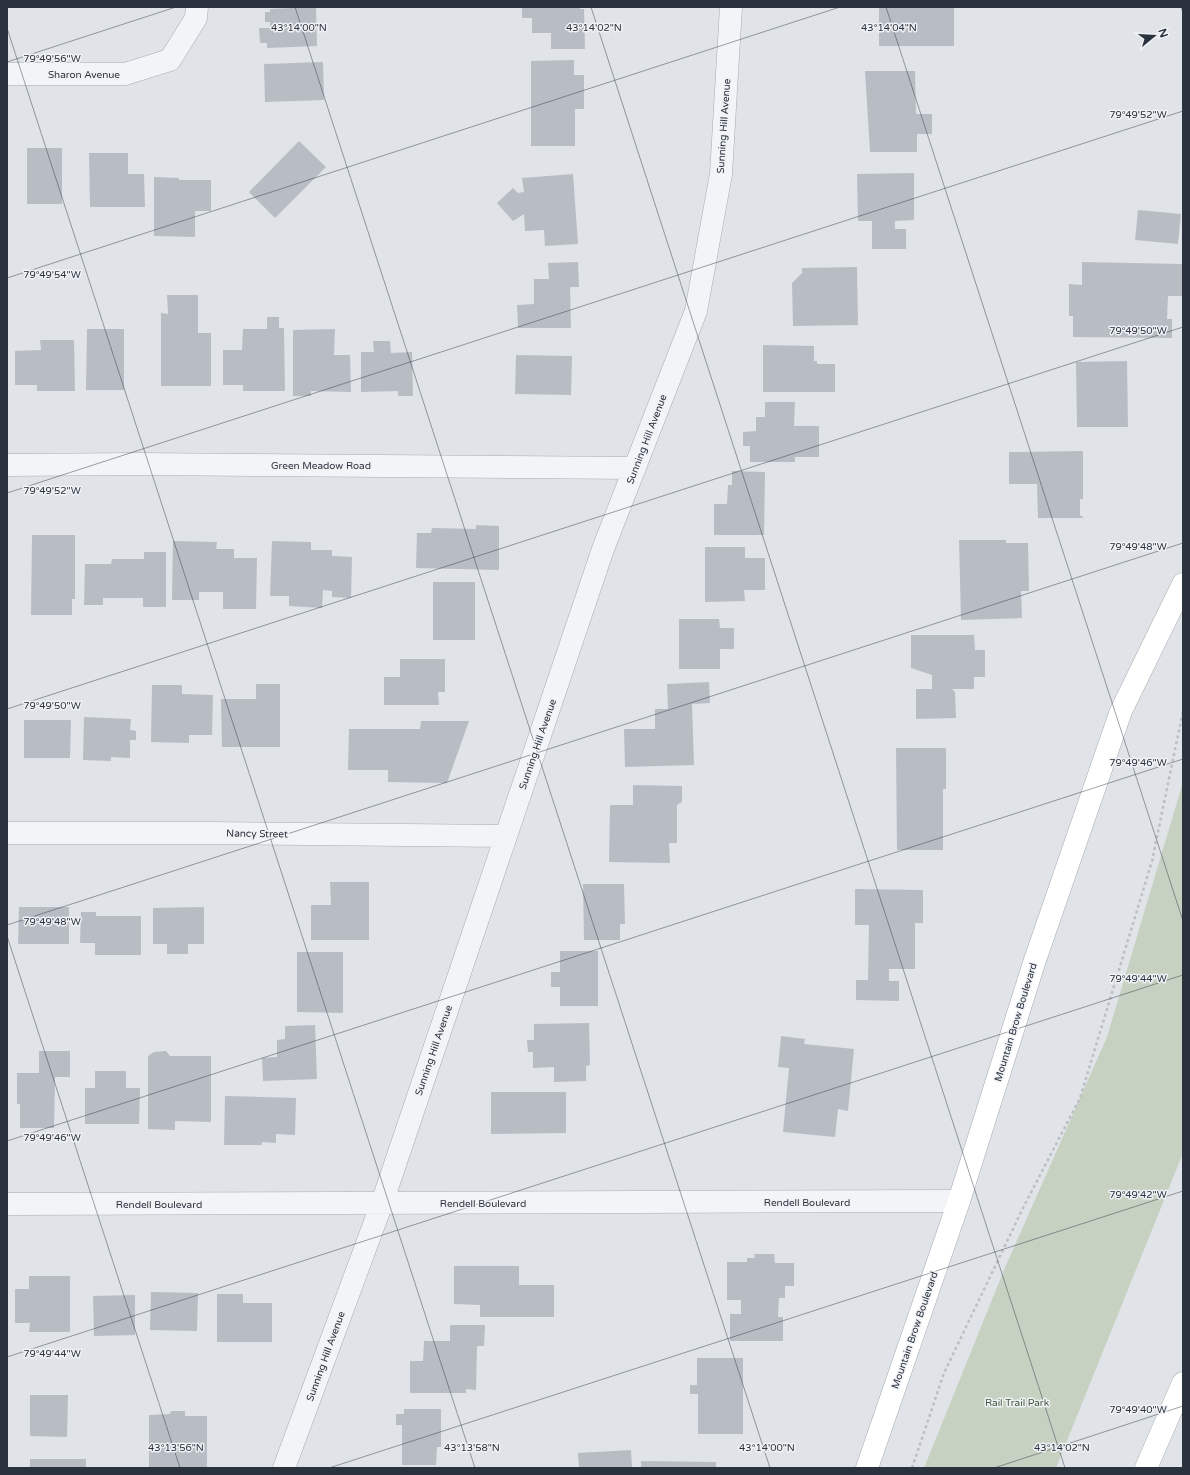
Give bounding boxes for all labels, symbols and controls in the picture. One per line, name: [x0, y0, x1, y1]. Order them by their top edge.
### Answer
north arrow: [1134, 16, 1174, 56]
text: 43°14'00"N: [271, 22, 327, 34]
text: 43°14'02"N: [566, 22, 622, 34]
text: 43°14'04"N: [861, 22, 917, 34]
text: N: [1155, 27, 1171, 39]
text: 79°49'56"W: [23, 53, 81, 65]
street label: Sharon Avenue: [48, 69, 120, 81]
street label: Sunning Hill Avenue: [715, 78, 733, 174]
text: 79°49'52"W: [1109, 109, 1167, 121]
text: 79°49'54"W: [23, 269, 81, 281]
text: 79°49'50"W: [1109, 325, 1167, 337]
street label: Sunning Hill Avenue: [624, 392, 670, 486]
street label: Green Meadow Road: [271, 460, 371, 472]
text: 79°49'52"W: [23, 485, 81, 497]
text: 79°49'48"W: [1109, 541, 1167, 553]
street label: Sunning Hill Avenue: [517, 697, 559, 791]
text: 79°49'50"W: [23, 700, 81, 712]
text: 79°49'46"W: [1109, 757, 1167, 769]
street label: Nancy Street: [226, 827, 288, 841]
text: 79°49'48"W: [23, 916, 81, 928]
street label: Mountain Brow Boulevard: [992, 962, 1040, 1083]
text: 79°49'44"W: [1109, 973, 1167, 985]
street label: Sunning Hill Avenue: [413, 1003, 455, 1097]
text: 79°49'46"W: [23, 1132, 81, 1144]
text: 79°49'42"W: [1109, 1189, 1167, 1201]
street label: Rendell Boulevard: [764, 1197, 850, 1209]
street label: Rendell Boulevard: [440, 1198, 526, 1210]
street label: Rendell Boulevard: [116, 1199, 202, 1211]
street label: Mountain Brow Boulevard: [889, 1270, 941, 1391]
street label: Sunning Hill Avenue: [304, 1309, 348, 1403]
text: 79°49'44"W: [23, 1348, 81, 1360]
park label: Rail Trail Park: [985, 1397, 1050, 1409]
text: 79°49'40"W: [1109, 1404, 1167, 1416]
text: 43°13'56"N: [148, 1442, 204, 1454]
text: 43°13'58"N: [444, 1442, 500, 1454]
text: 43°14'00"N: [739, 1442, 795, 1454]
text: 43°14'02"N: [1034, 1442, 1090, 1454]

